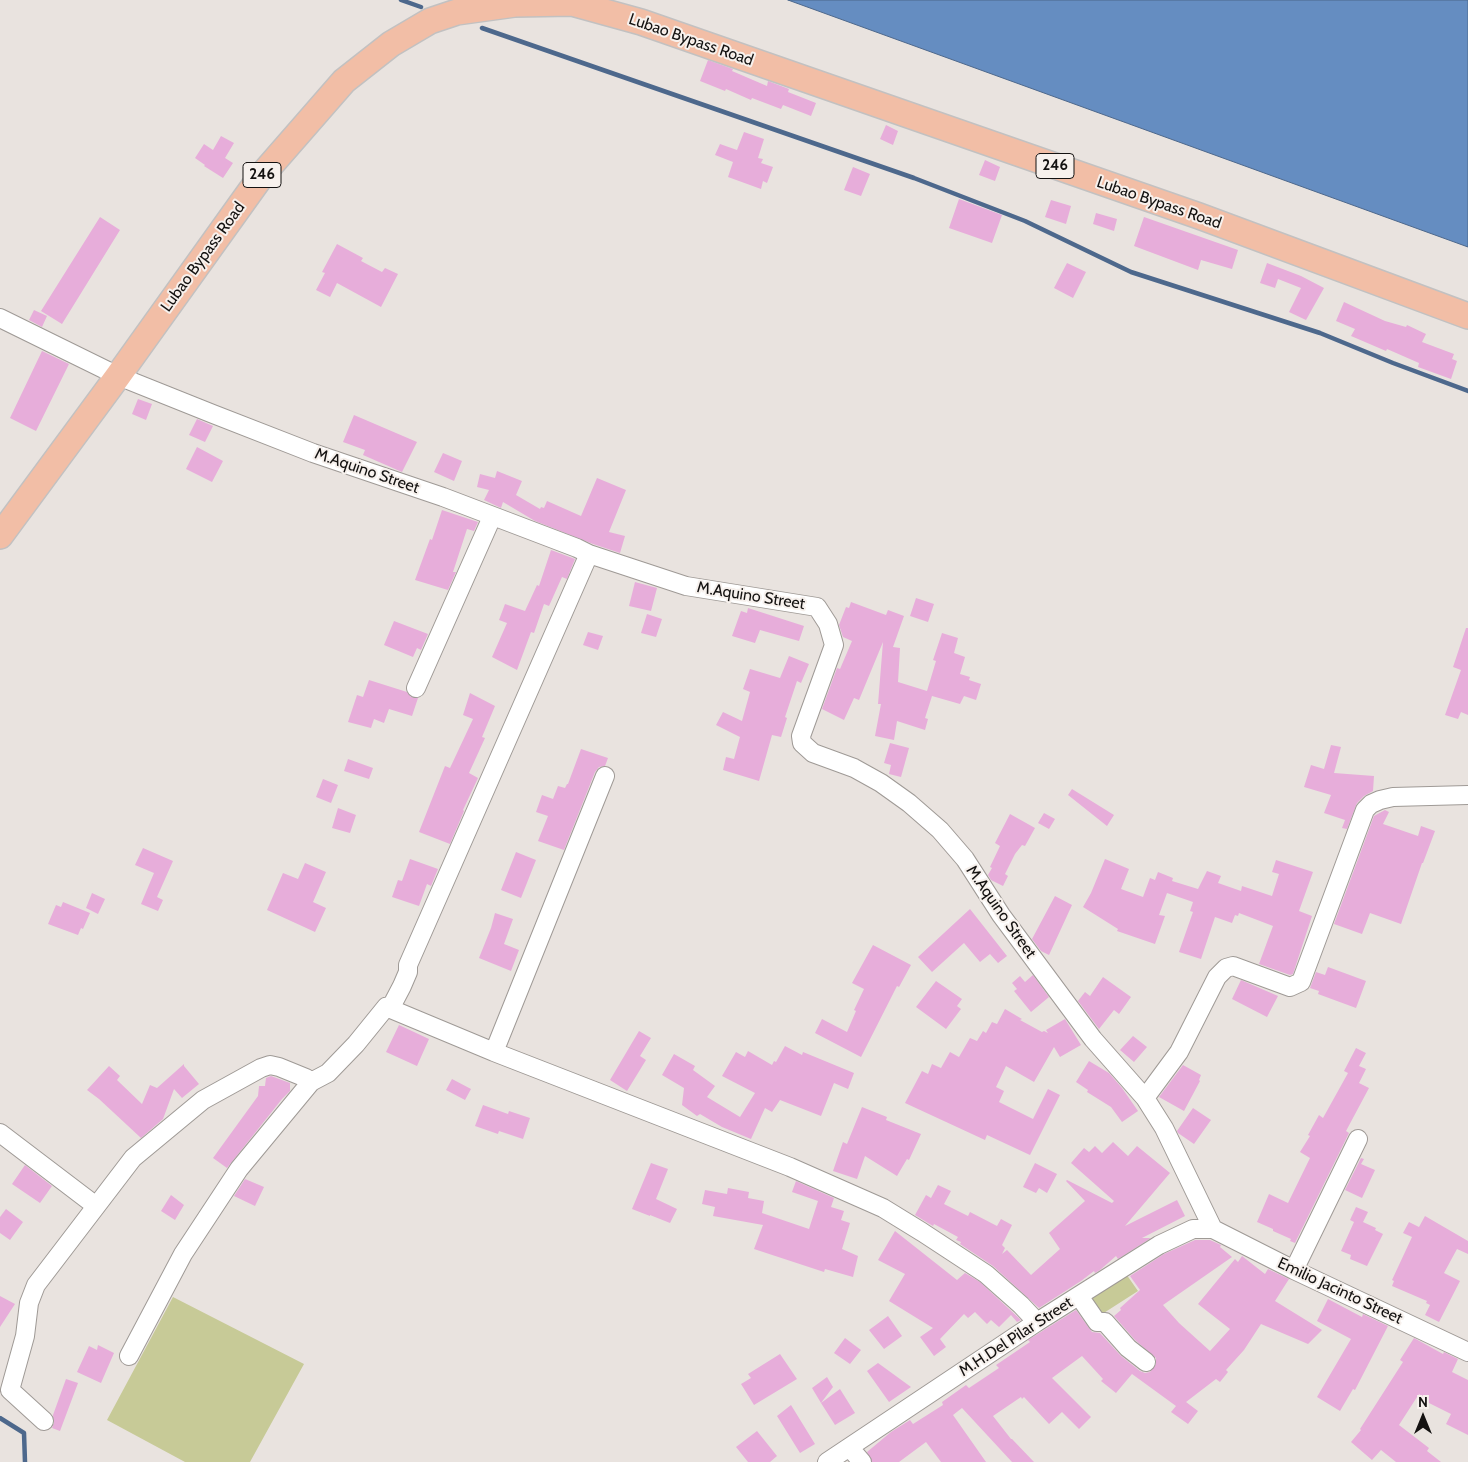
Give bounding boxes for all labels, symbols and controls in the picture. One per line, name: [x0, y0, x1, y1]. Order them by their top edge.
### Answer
street label: Lubao Bypass Road: [626, 10, 756, 70]
road number: 246: [1036, 154, 1074, 178]
road number: 246: [243, 162, 281, 188]
street label: Lubao Bypass Road: [1094, 173, 1224, 233]
street label: Lubao Bypass Road: [157, 198, 249, 316]
street label: M.Aquino Street: [312, 444, 422, 498]
street label: M.Aquino Street: [696, 578, 806, 614]
street label: M.Aquino Street: [962, 862, 1040, 962]
street label: Emilio Jacinto Street: [1274, 1254, 1406, 1328]
street label: M.H.Del Pilar Street: [956, 1293, 1076, 1381]
north arrow: [1398, 1392, 1448, 1442]
text: N: [1418, 1393, 1428, 1411]

